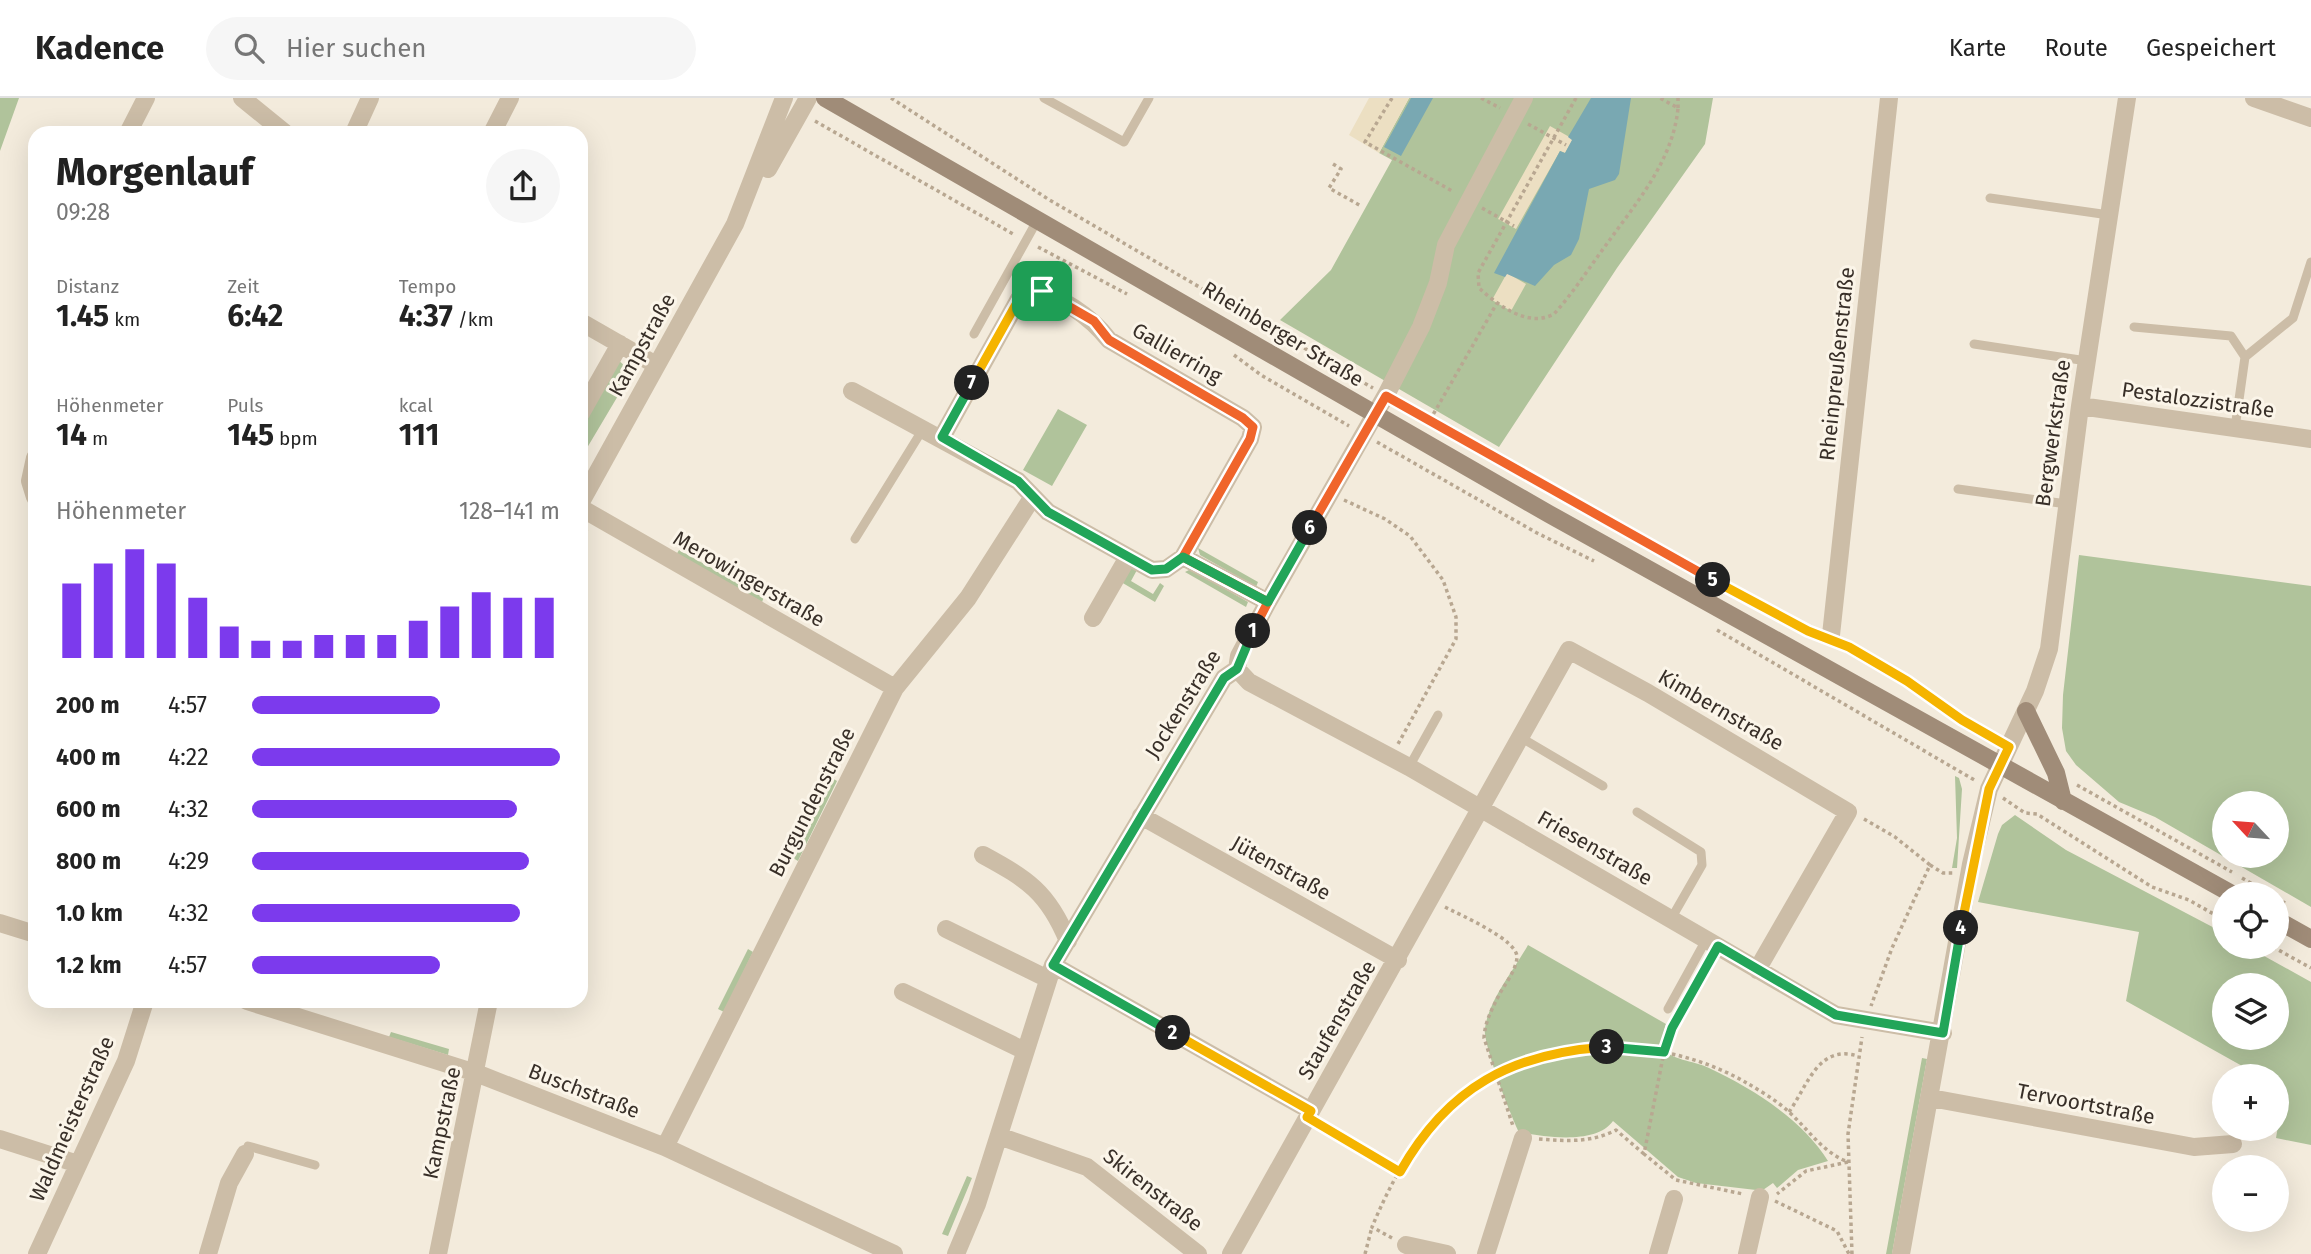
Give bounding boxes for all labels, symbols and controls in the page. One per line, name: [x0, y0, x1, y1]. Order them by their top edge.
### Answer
search box: [206, 17, 696, 80]
text: Kadence: [35, 28, 164, 68]
icon: search: [230, 29, 268, 67]
text: Hier suchen: [286, 33, 427, 64]
text: Karte: [1949, 34, 2006, 62]
text: Route: [2044, 34, 2108, 62]
text: Gespeichert: [2146, 34, 2276, 62]
text: Morgenlauf: [56, 149, 253, 195]
button: share: [486, 149, 560, 223]
text: 09:28: [56, 198, 110, 226]
pin: [1012, 261, 1072, 321]
street label: Rheinpreußenstraße: [1814, 266, 1860, 462]
icon: arrive: [1023, 272, 1061, 310]
text: Distanz: [56, 275, 119, 298]
text: Zeit: [227, 275, 259, 298]
text: Tempo: [399, 275, 456, 298]
street label: Rheinberger Straße: [1198, 276, 1368, 392]
street label: Kampstraße: [603, 289, 681, 401]
text: 1.45: [56, 298, 109, 334]
text: 6:42: [227, 298, 283, 334]
text: 4:37: [399, 298, 453, 334]
text: km: [109, 308, 140, 331]
text: /km: [453, 308, 494, 331]
street label: Gallierring: [1127, 317, 1227, 389]
street label: Bergwerkstraße: [2030, 358, 2076, 508]
pin: 7: [954, 366, 990, 400]
text: 7: [967, 371, 976, 394]
street label: Pestalozzistraße: [2120, 376, 2276, 424]
text: Höhenmeter: [56, 394, 164, 417]
text: Puls: [227, 394, 263, 417]
text: kcal: [399, 394, 433, 417]
text: 14: [56, 417, 87, 453]
text: 145: [227, 417, 274, 453]
text: 111: [399, 417, 439, 453]
text: m: [87, 427, 108, 450]
text: bpm: [274, 427, 318, 450]
text: Höhenmeter: [56, 497, 186, 525]
text: 128–141 m: [459, 497, 560, 525]
pin: 6: [1292, 510, 1328, 546]
text: 6: [1304, 516, 1315, 539]
street label: Merowingerstraße: [669, 525, 829, 633]
pin: 5: [1696, 562, 1730, 598]
text: 5: [1707, 568, 1718, 591]
pin: 1: [1236, 614, 1270, 648]
text: 1: [1248, 619, 1257, 642]
street label: Jockenstraße: [1139, 645, 1227, 763]
street label: Kimbernstraße: [1654, 664, 1788, 756]
text: 200 m: [56, 691, 120, 719]
text: 4:57: [168, 691, 207, 719]
street label: Burgundenstraße: [763, 723, 861, 881]
text: 400 m: [56, 743, 121, 771]
text: 4:22: [168, 743, 209, 771]
north arrow: [2212, 791, 2289, 868]
map controls: [2212, 791, 2289, 1232]
text: 600 m: [56, 795, 121, 823]
text: 4:32: [168, 795, 209, 823]
street label: Friesenstraße: [1533, 805, 1657, 891]
street label: Jütenstraße: [1227, 830, 1335, 906]
text: 800 m: [56, 847, 121, 875]
text: 4:29: [168, 847, 209, 875]
button: locate: [2212, 882, 2289, 959]
text: 1.0 km: [56, 899, 123, 927]
text: 4:32: [168, 899, 209, 927]
pin: 4: [1944, 910, 1979, 946]
text: 4: [1955, 916, 1966, 939]
text: 1.2 km: [56, 951, 122, 979]
text: 4:57: [168, 951, 207, 979]
street label: Staufenstraße: [1292, 956, 1382, 1084]
button: layers: [2212, 973, 2289, 1050]
pin: 2: [1156, 1016, 1190, 1051]
text: 2: [1168, 1021, 1177, 1044]
pin: 3: [1590, 1030, 1624, 1065]
street label: Waldmeisterstraße: [24, 1032, 120, 1206]
text: 3: [1602, 1035, 1611, 1058]
street label: Buschstraße: [525, 1058, 643, 1124]
street label: Kampstraße: [417, 1064, 467, 1182]
button: +: [2212, 1064, 2289, 1141]
street label: Tervoortstraße: [2015, 1078, 2157, 1130]
street label: Skirenstraße: [1098, 1143, 1208, 1237]
button: −: [2212, 1155, 2289, 1232]

